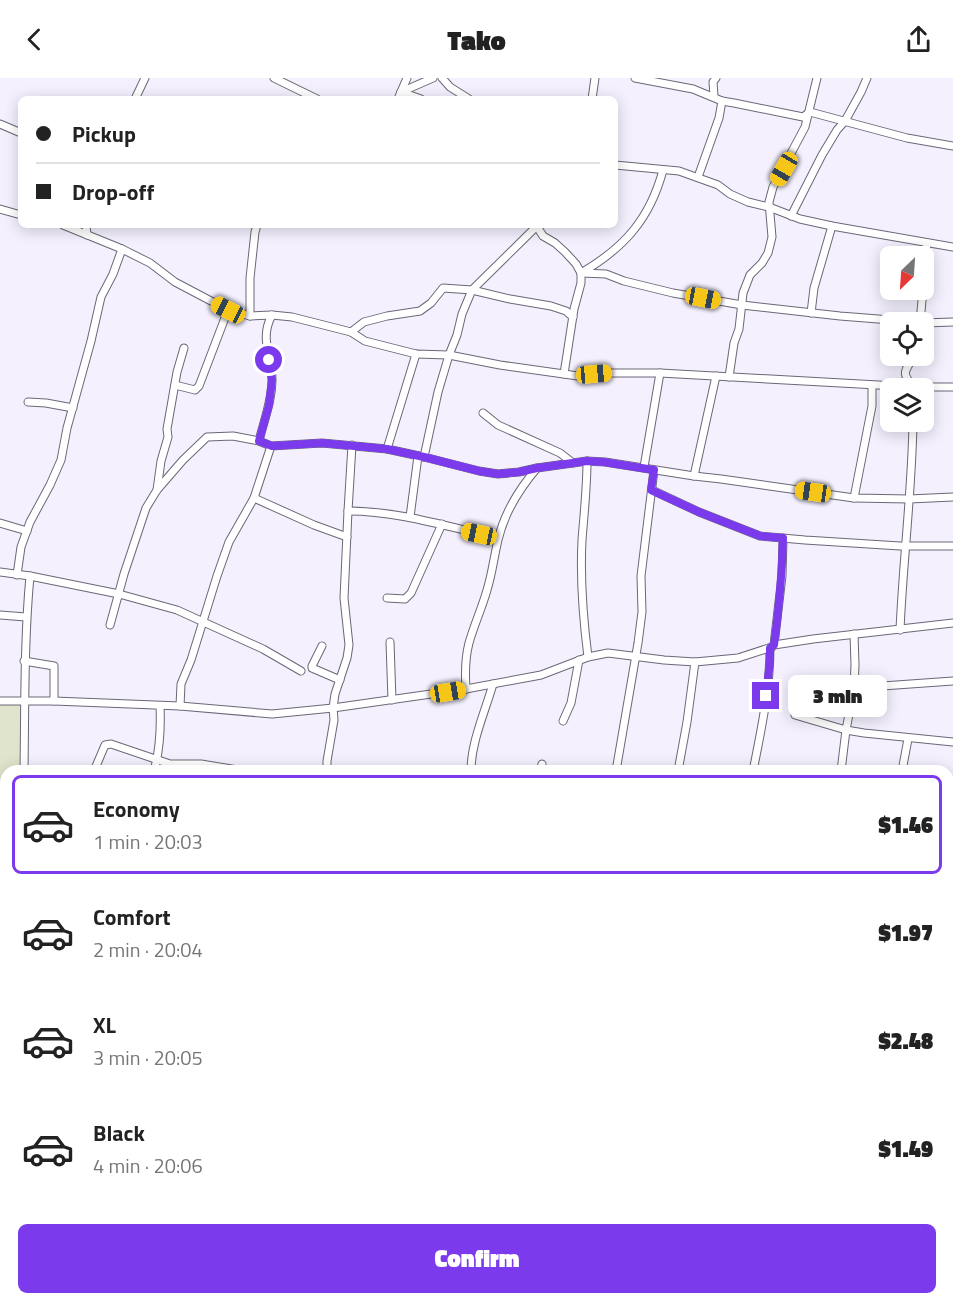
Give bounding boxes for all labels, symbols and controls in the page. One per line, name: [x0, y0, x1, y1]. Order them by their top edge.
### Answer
text: Tako: [447, 19, 506, 60]
icon: back: [18, 23, 51, 56]
icon: share: [902, 23, 935, 56]
text: Pickup: [72, 117, 136, 151]
car: [767, 149, 801, 189]
text: Drop-off: [72, 175, 154, 209]
north arrow: [880, 246, 934, 300]
map controls: [880, 246, 934, 432]
car: [684, 286, 722, 310]
car: [208, 294, 248, 326]
button: locate: [880, 312, 934, 366]
route start: [255, 346, 282, 373]
car: [575, 363, 613, 385]
button: layers: [880, 378, 934, 432]
car: [794, 481, 832, 503]
car: [460, 521, 498, 547]
callout: 3 min: [787, 675, 886, 717]
car: [429, 680, 467, 704]
text: 3 min: [813, 680, 862, 711]
route end: [752, 682, 779, 709]
text: Economy: [93, 792, 180, 826]
icon: car: [21, 798, 75, 852]
text: $1.46: [878, 808, 933, 842]
text: 1 min · 20:03: [93, 826, 203, 857]
text: Comfort: [93, 900, 171, 934]
icon: car: [21, 906, 75, 960]
text: $1.97: [878, 916, 933, 950]
text: 2 min · 20:04: [93, 934, 203, 965]
text: XL: [93, 1008, 116, 1042]
icon: car: [21, 1014, 75, 1068]
text: $2.48: [878, 1024, 933, 1058]
text: 3 min · 20:05: [93, 1042, 203, 1073]
text: Black: [93, 1116, 145, 1150]
icon: car: [21, 1122, 75, 1176]
text: $1.49: [878, 1132, 933, 1166]
text: 4 min · 20:06: [93, 1150, 203, 1181]
button: Confirm: [18, 1224, 936, 1293]

